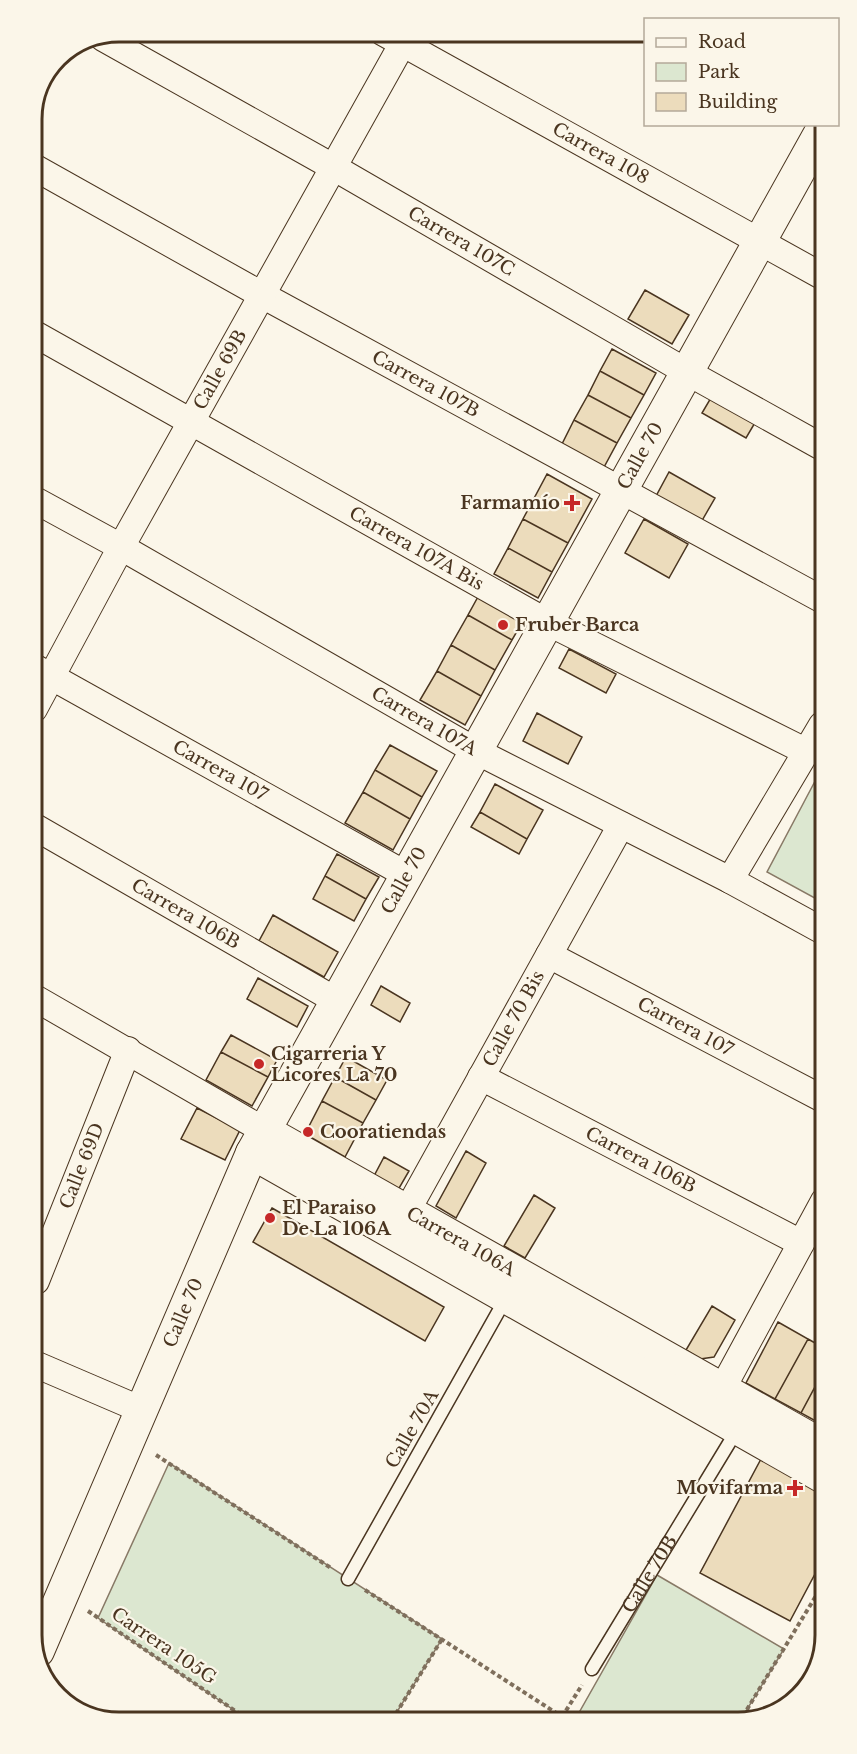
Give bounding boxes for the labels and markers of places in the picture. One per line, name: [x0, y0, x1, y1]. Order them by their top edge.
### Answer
place label: Farmamío: [460, 492, 560, 514]
marker: Farmamío: [565, 496, 579, 510]
place label: Fruber Barca: [515, 614, 640, 636]
marker: Fruber Barca: [496, 618, 510, 632]
place label: Cigarreria Y Licores La 70: [271, 1043, 397, 1086]
marker: Cigarreria Y Licores La 70: [252, 1057, 266, 1071]
place label: Cooratiendas: [320, 1121, 446, 1143]
marker: Cooratiendas: [301, 1125, 315, 1139]
place label: El Paraiso De La 106A: [282, 1197, 392, 1240]
marker: El Paraiso De La 106A: [263, 1211, 277, 1225]
place label: Movifarma: [676, 1477, 784, 1499]
marker: Movifarma: [788, 1481, 802, 1495]

